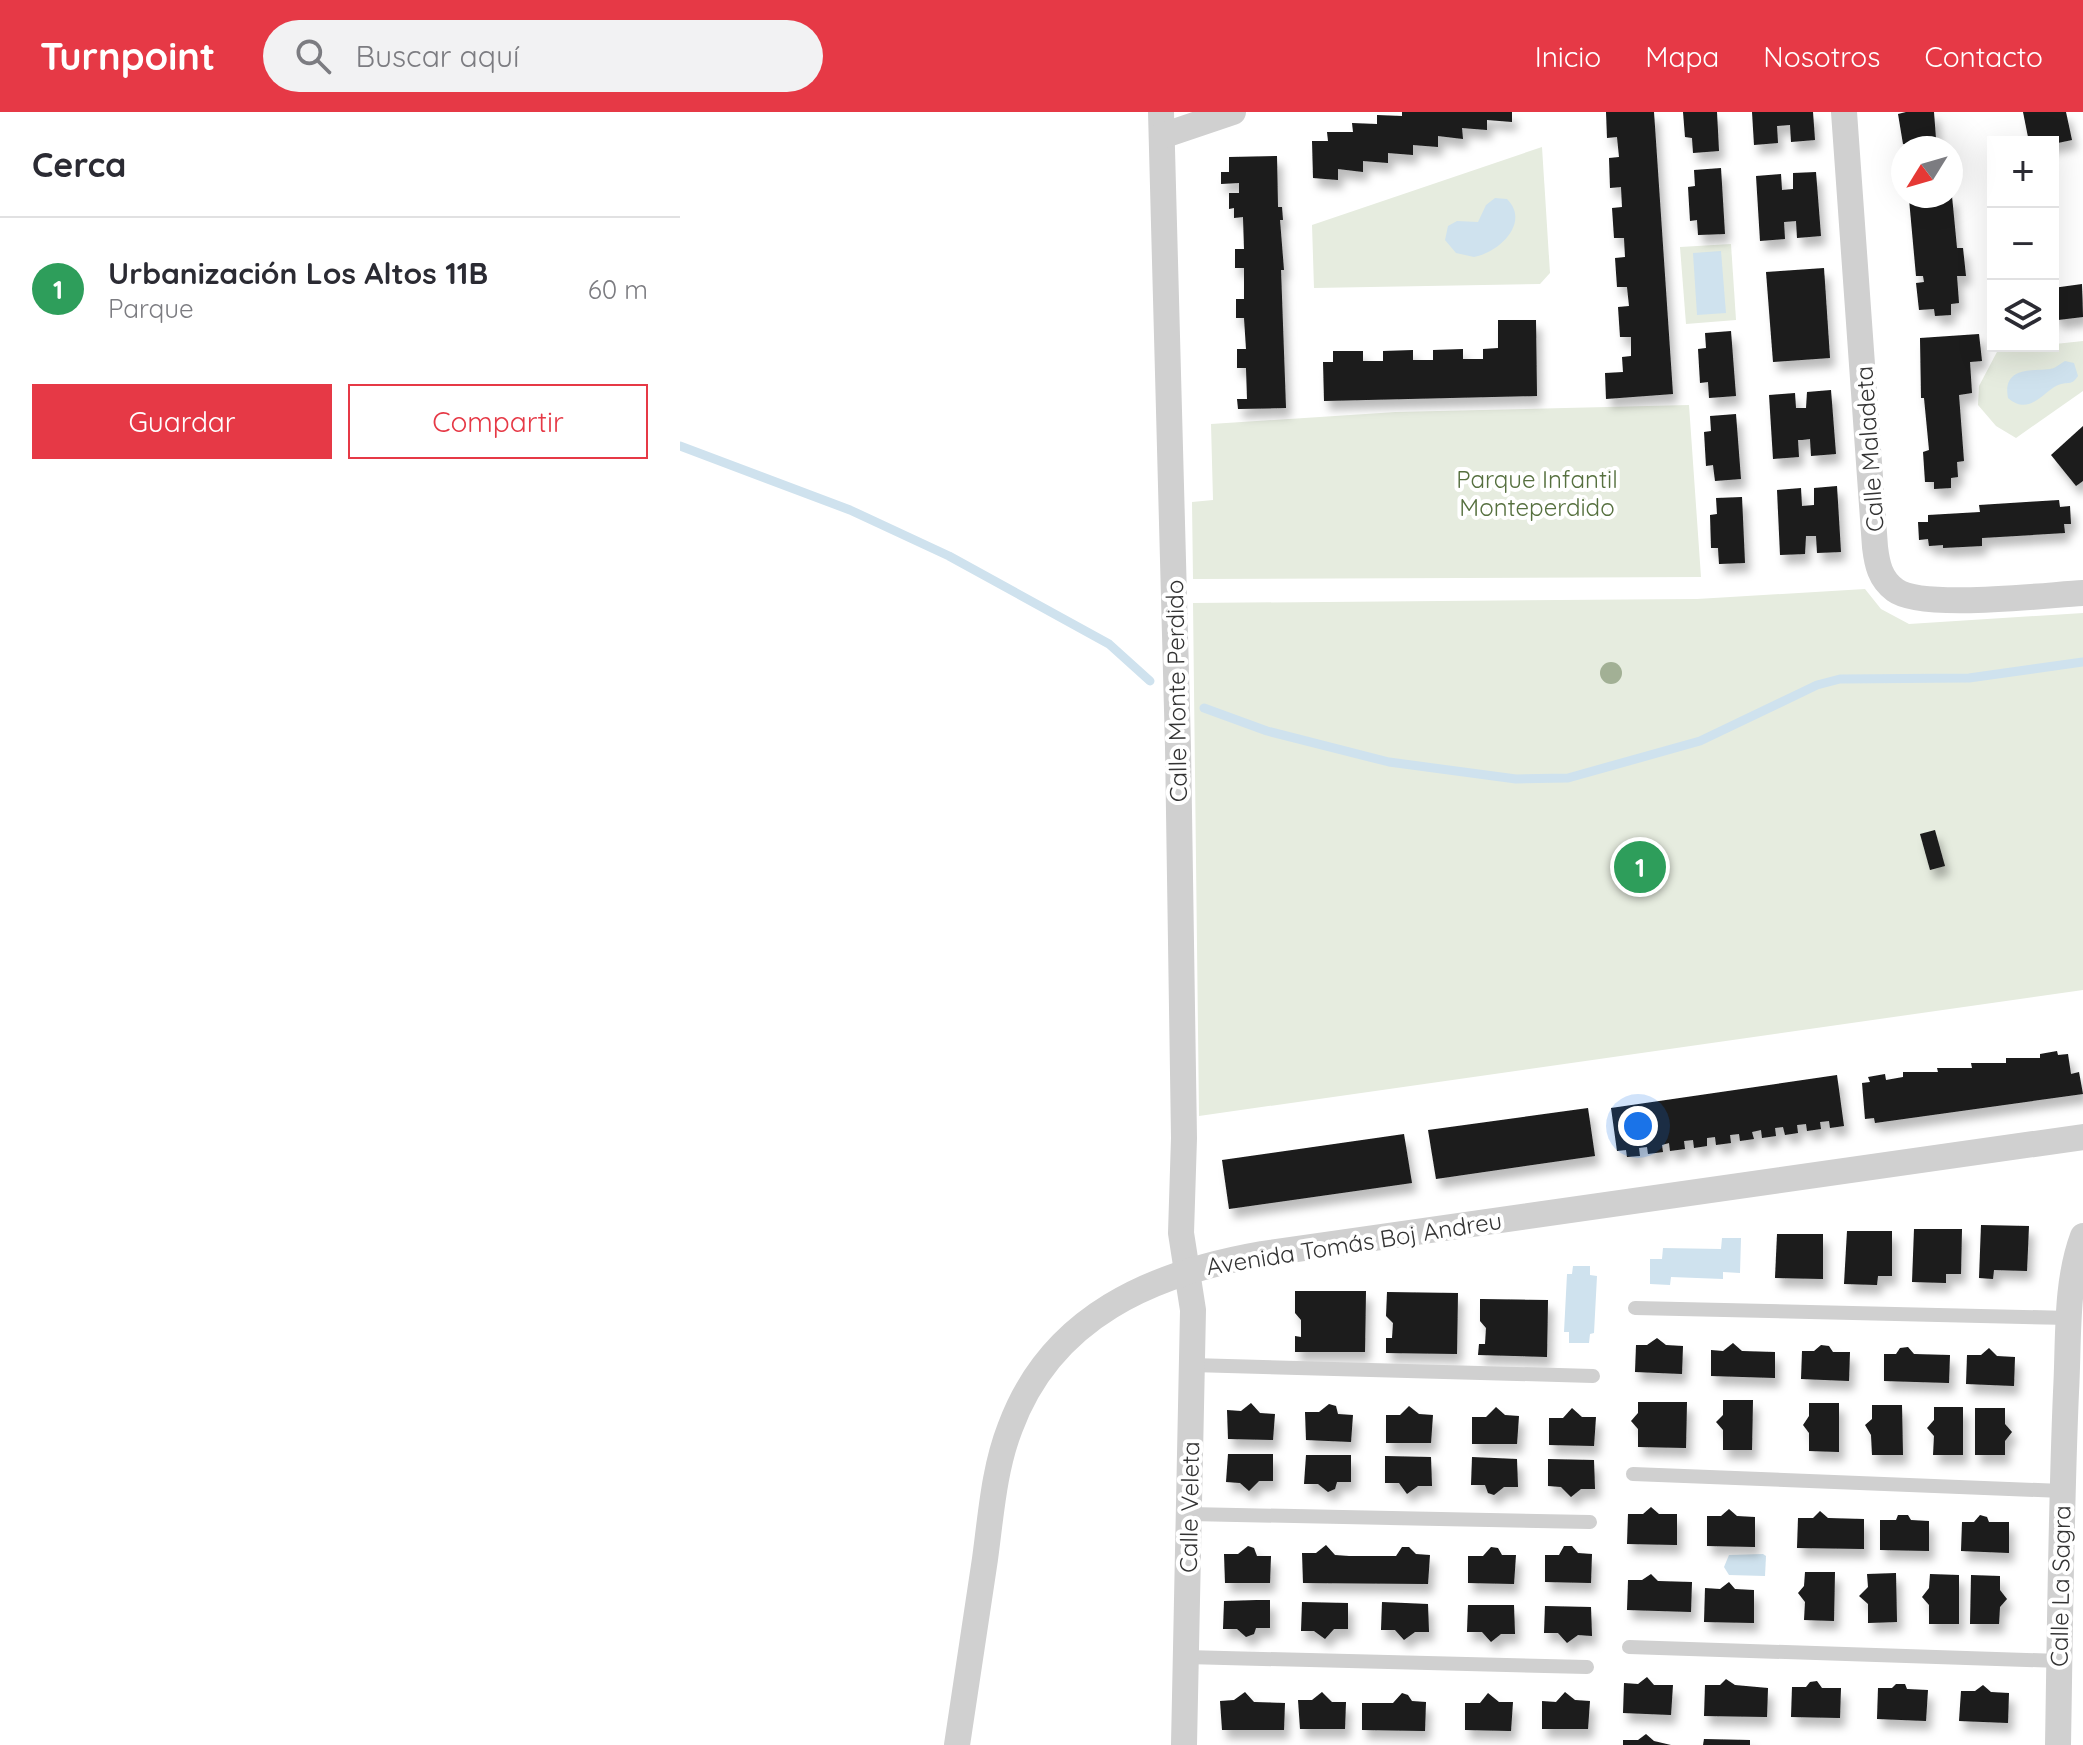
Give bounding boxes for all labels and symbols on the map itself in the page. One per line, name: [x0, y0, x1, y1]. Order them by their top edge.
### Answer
north arrow: [1891, 136, 1963, 208]
street label: Calle Maladeta: [1848, 365, 1890, 533]
park label: Parque Infantil Monteperdido: [1456, 464, 1618, 522]
street label: Calle Monte Perdido: [1159, 579, 1193, 803]
pin: 1: [1614, 837, 1666, 897]
your location: [1618, 1106, 1658, 1146]
street label: Avenida Tomás Boj Andreu: [1204, 1205, 1504, 1281]
street label: Calle Veleta: [1173, 1441, 1205, 1573]
street label: Calle La Sagra: [2044, 1505, 2076, 1667]

